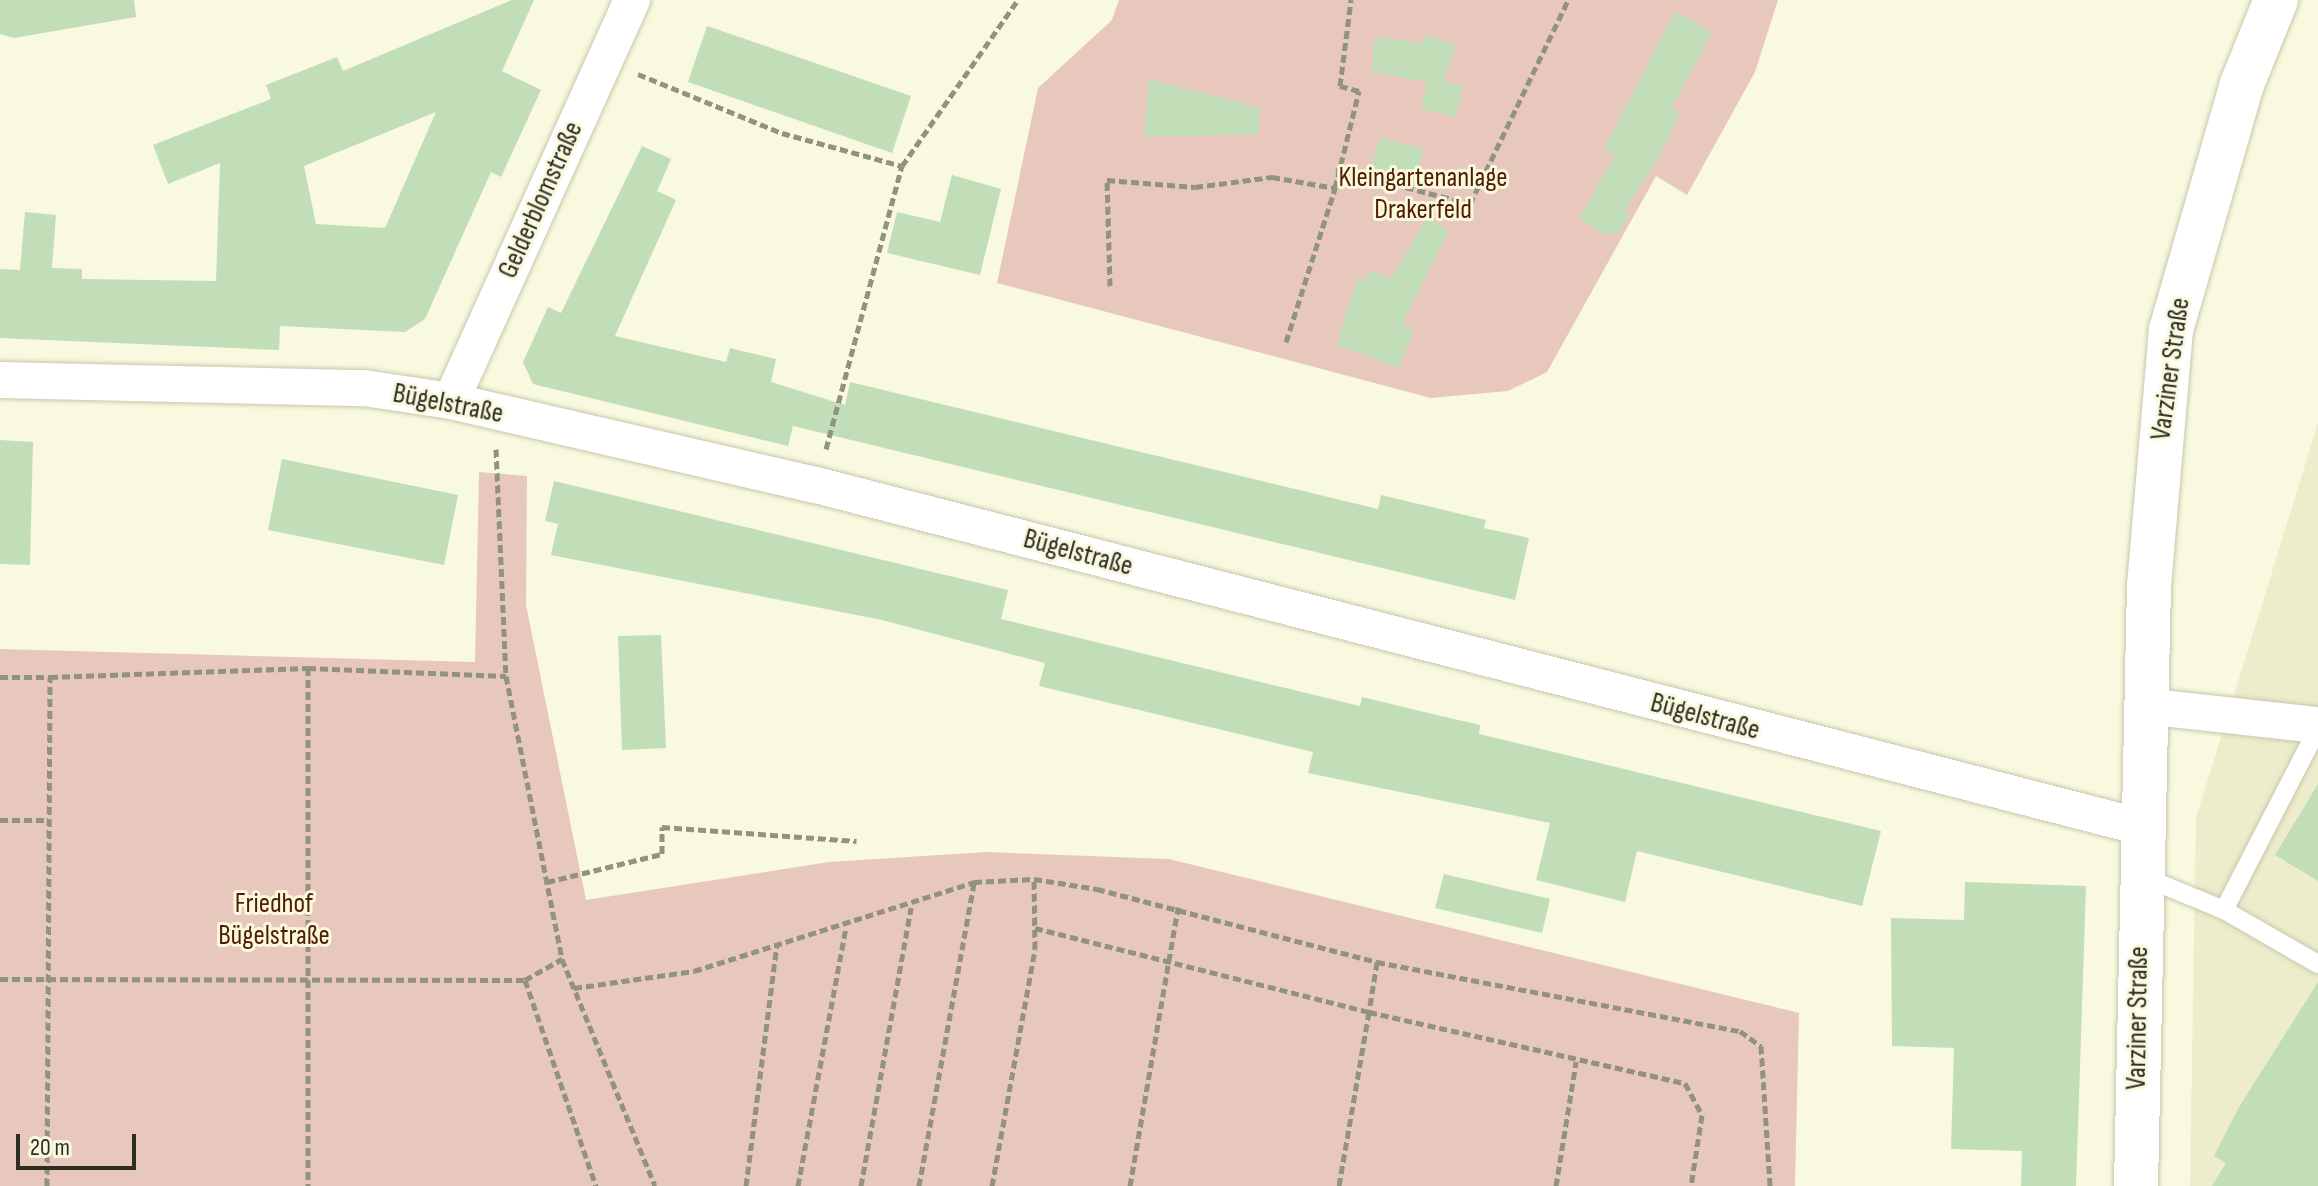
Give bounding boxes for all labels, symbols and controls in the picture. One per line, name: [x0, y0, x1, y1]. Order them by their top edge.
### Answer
street label: Gelderblomstraße: [492, 116, 590, 284]
park label: Kleingartenanlage Drakerfeld: [1339, 161, 1507, 227]
street label: Varziner Straße: [2144, 296, 2198, 442]
street label: Bügelstraße: [390, 377, 506, 431]
street label: Bügelstraße: [1020, 522, 1136, 584]
street label: Bügelstraße: [1647, 686, 1763, 748]
park label: Friedhof Bügelstraße: [218, 887, 330, 953]
street label: Varziner Straße: [2120, 946, 2156, 1090]
scale bar: [20, 1118, 140, 1168]
text: 20 m: [30, 1133, 70, 1162]

